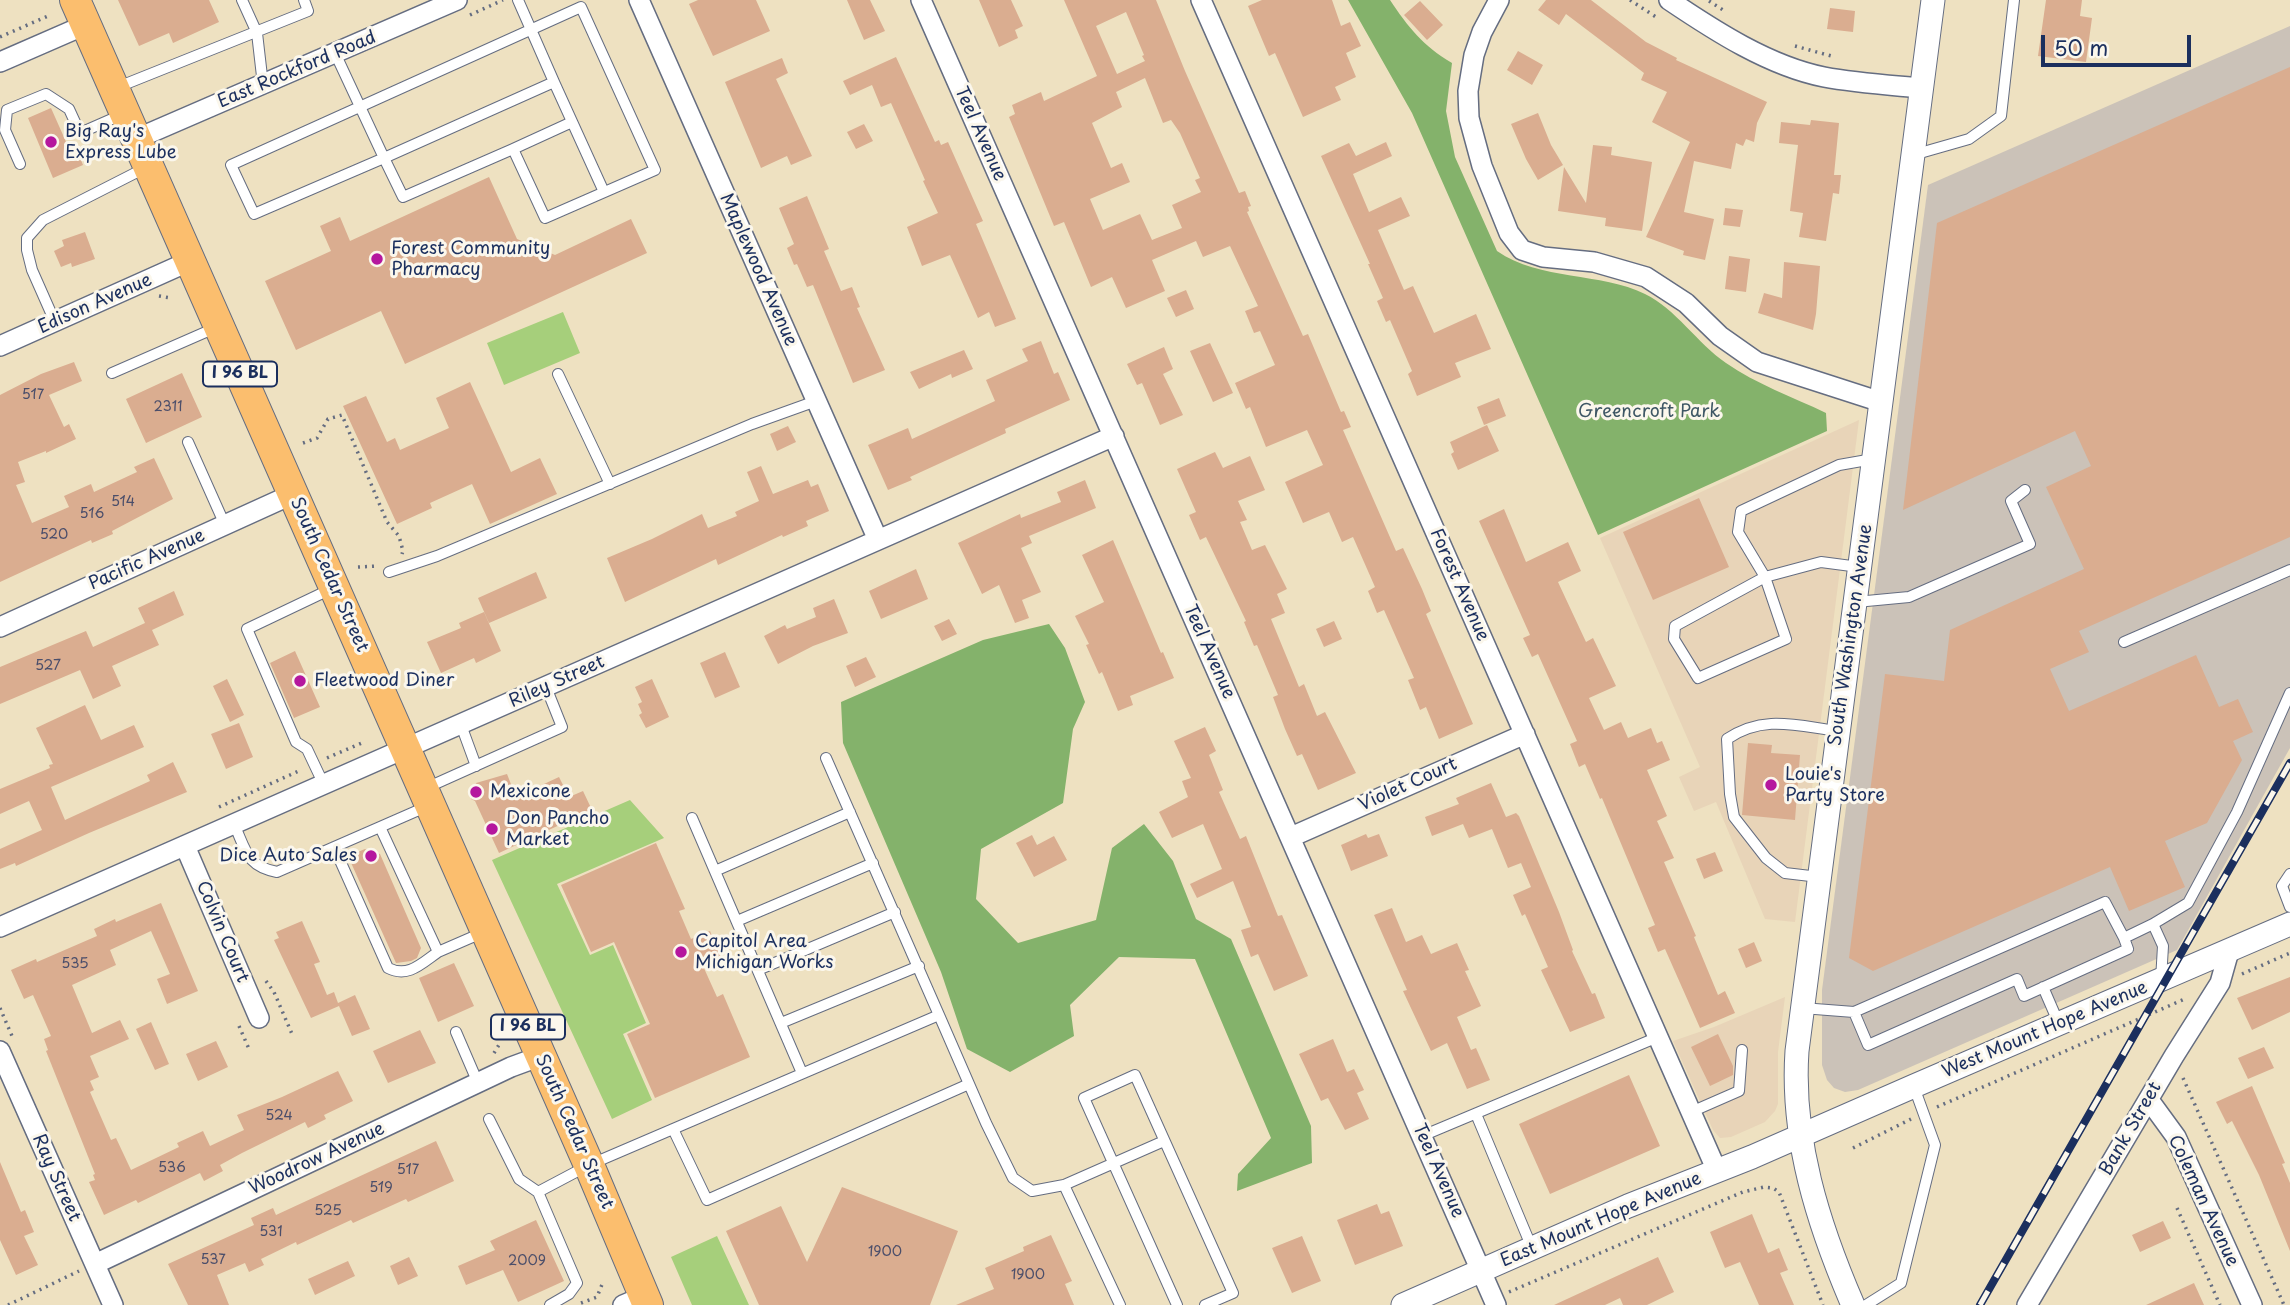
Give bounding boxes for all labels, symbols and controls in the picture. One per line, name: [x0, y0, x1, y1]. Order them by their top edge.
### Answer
scale bar: [2045, 21, 2196, 65]
street label: East Rockford Road: [215, 27, 379, 113]
text: 50 m: [2054, 31, 2108, 63]
street label: Teel Avenue: [950, 84, 1010, 184]
place label: Big Ray's Express Lube: [65, 121, 177, 164]
marker: Big Ray's Express Lube: [43, 134, 59, 150]
street label: Maplewood Avenue: [715, 190, 801, 350]
place label: Forest Community Pharmacy: [391, 238, 550, 280]
marker: Forest Community Pharmacy: [369, 251, 385, 267]
street label: Edison Avenue: [35, 269, 155, 339]
road number: I 96 BL: [203, 362, 277, 386]
house number: 517: [22, 387, 44, 403]
house number: 2311: [153, 399, 183, 415]
park label: Greencroft Park: [1578, 401, 1720, 423]
house number: 514: [111, 494, 135, 510]
street label: South Cedar Street: [285, 494, 373, 656]
house number: 516: [80, 506, 104, 522]
street label: South Washington Avenue: [1825, 523, 1877, 747]
street label: Pacific Avenue: [86, 525, 208, 595]
street label: Forest Avenue: [1425, 525, 1493, 645]
house number: 520: [40, 527, 68, 543]
street label: Teel Avenue: [1179, 602, 1239, 702]
street label: Riley Street: [506, 651, 608, 713]
house number: 527: [35, 658, 61, 674]
place label: Fleetwood Diner: [314, 670, 454, 692]
marker: Fleetwood Diner: [292, 673, 308, 689]
street label: Violet Court: [1355, 754, 1461, 816]
place label: Louie's Party Store: [1785, 764, 1885, 806]
marker: Louie's Party Store: [1763, 777, 1779, 793]
place label: Mexicone: [490, 781, 571, 803]
marker: Mexicone: [468, 784, 484, 800]
place label: Don Pancho Market: [506, 808, 609, 850]
marker: Don Pancho Market: [484, 821, 500, 837]
place label: Dice Auto Sales: [220, 845, 357, 867]
marker: Dice Auto Sales: [363, 848, 379, 864]
street label: Colvin Court: [191, 878, 253, 986]
place label: Capitol Area Michigan Works: [695, 931, 833, 974]
marker: Capitol Area Michigan Works: [673, 944, 689, 960]
house number: 535: [61, 956, 89, 972]
street label: West Mount Hope Avenue: [1939, 977, 2151, 1083]
road number: I 96 BL: [491, 1015, 565, 1040]
street label: South Cedar Street: [530, 1051, 618, 1213]
street label: Bank Street: [2095, 1078, 2167, 1180]
house number: 524: [265, 1108, 293, 1124]
street label: Woodrow Avenue: [246, 1118, 388, 1200]
street label: Teel Avenue: [1408, 1121, 1468, 1221]
street label: Ray Street: [27, 1131, 85, 1225]
street label: Coleman Avenue: [2163, 1132, 2243, 1270]
house number: 536: [158, 1160, 186, 1176]
house number: 517: [397, 1162, 419, 1178]
street label: East Mount Hope Avenue: [1497, 1168, 1705, 1272]
house number: 519: [369, 1180, 393, 1196]
house number: 525: [314, 1203, 342, 1219]
house number: 531: [259, 1224, 283, 1240]
house number: 1900: [868, 1244, 902, 1260]
house number: 537: [200, 1252, 226, 1268]
house number: 2009: [508, 1253, 546, 1269]
house number: 1900: [1011, 1267, 1045, 1283]

